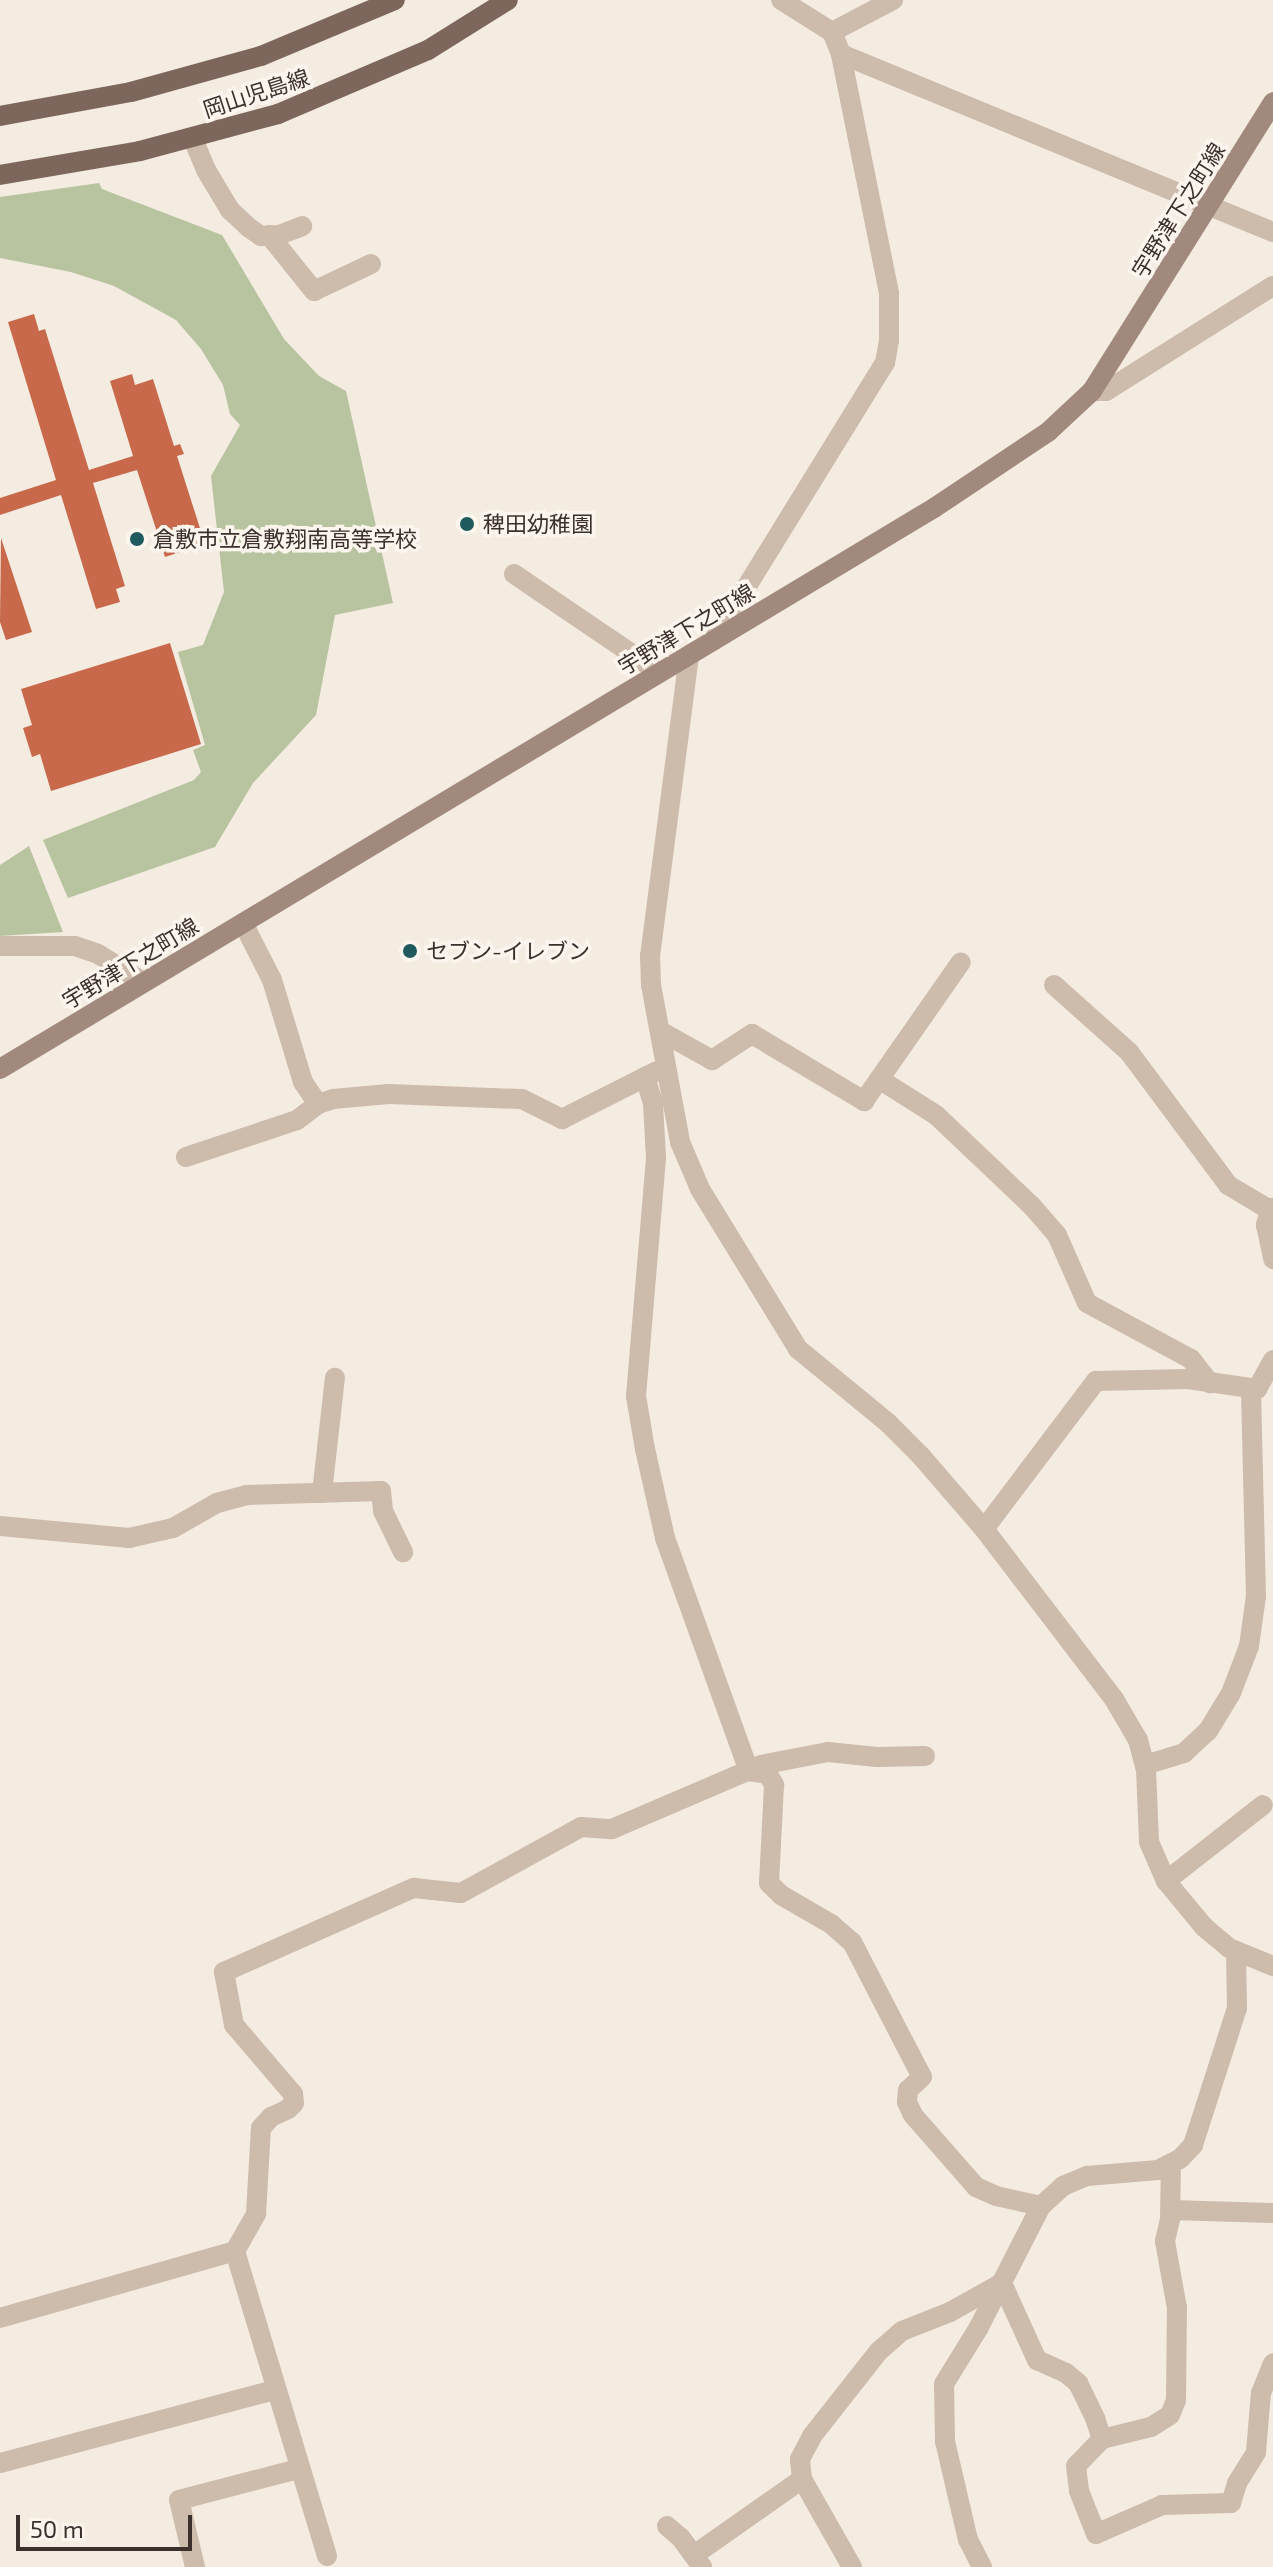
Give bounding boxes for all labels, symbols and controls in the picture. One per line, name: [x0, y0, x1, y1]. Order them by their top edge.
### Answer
street label: 岡山児島線: [200, 63, 312, 123]
street label: 宇野津下之町線: [1126, 138, 1230, 282]
place label: 稗田幼稚園: [483, 511, 593, 537]
marker: 稗田幼稚園: [458, 515, 476, 533]
place label: 倉敷市立倉敷翔南高等学校: [153, 526, 417, 552]
marker: 倉敷市立倉敷翔南高等学校: [128, 530, 146, 548]
street label: 宇野津下之町線: [613, 578, 759, 680]
street label: 宇野津下之町線: [57, 912, 203, 1014]
place label: セブン-イレブン: [426, 938, 590, 964]
marker: セブン-イレブン: [401, 942, 419, 960]
scale bar: [20, 2499, 196, 2549]
text: 50 m: [30, 2514, 84, 2543]

